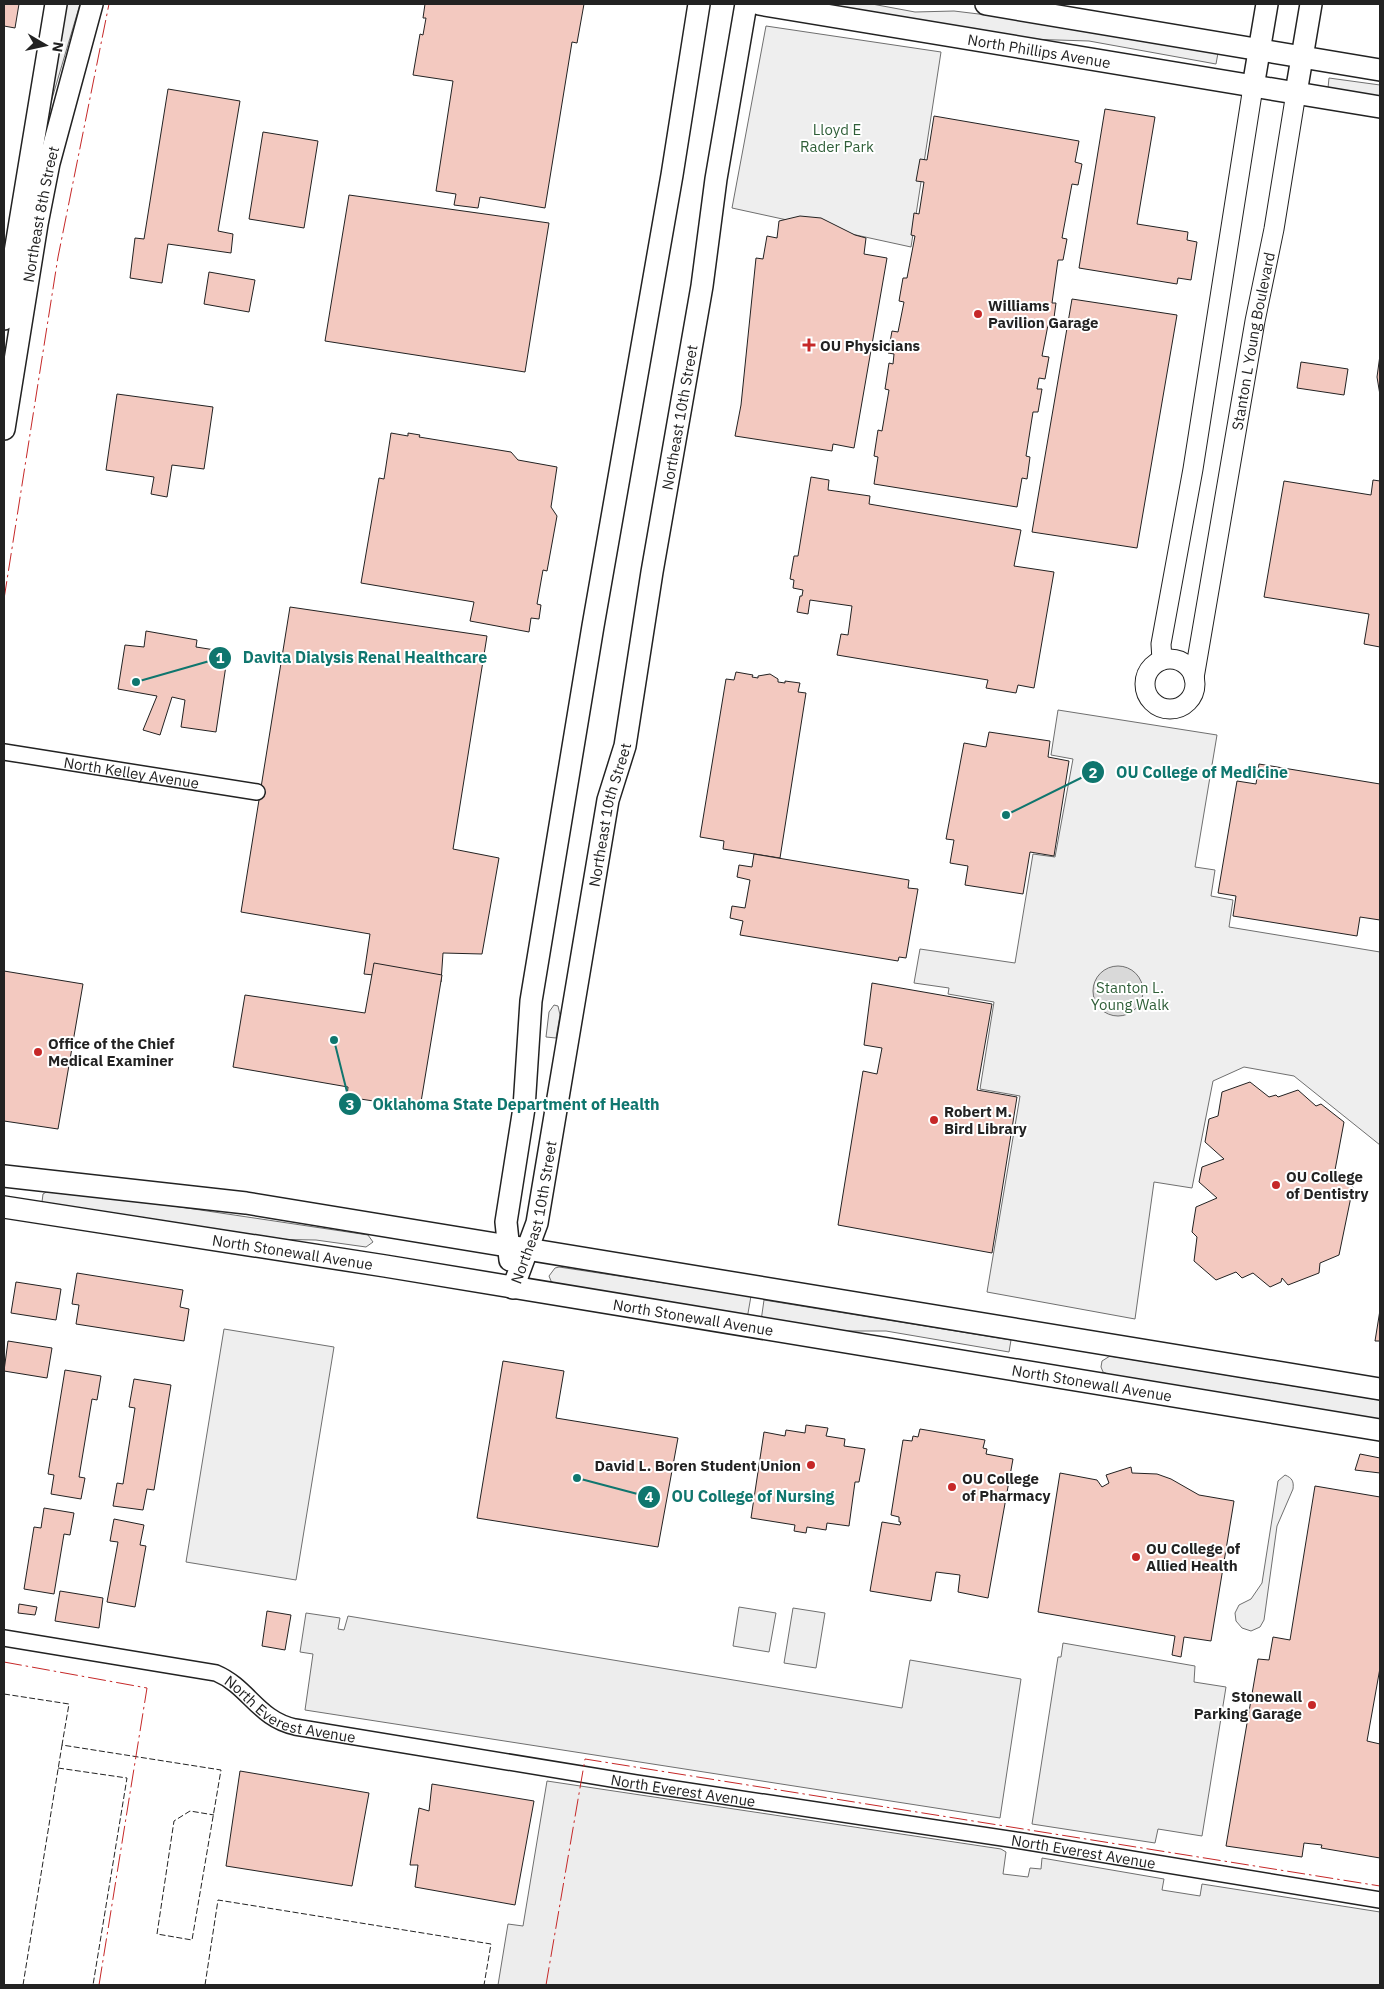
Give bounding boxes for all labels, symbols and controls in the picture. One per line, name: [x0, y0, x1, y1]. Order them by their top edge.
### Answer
north arrow: [20, 20, 70, 70]
street label: North Phillips Avenue: [966, 29, 1112, 72]
text: N: [48, 41, 68, 53]
park label: Lloyd E Rader Park: [800, 120, 874, 156]
street label: Northeast 8th Street: [18, 144, 63, 284]
street label: Stanton L Young Boulevard: [1227, 250, 1279, 432]
place label: Williams Pavilion Garage: [988, 296, 1098, 332]
marker: Williams Pavilion Garage: [972, 308, 984, 320]
place label: OU Physicians: [820, 336, 921, 355]
marker: OU Physicians: [802, 338, 816, 352]
street label: Northeast 10th Street: [657, 343, 701, 491]
callout: Davita Dialysis Renal Healthcare: [207, 642, 497, 673]
text: Davita Dialysis Renal Healthcare: [243, 647, 487, 667]
text: 1: [215, 648, 225, 667]
street label: Northeast 10th Street: [584, 742, 635, 888]
street label: North Kelley Avenue: [62, 752, 200, 792]
callout: OU College of Medicine: [1081, 757, 1298, 788]
text: OU College of Medicine: [1116, 762, 1288, 782]
text: 2: [1088, 763, 1098, 782]
park label: Stanton L. Young Walk: [1091, 978, 1169, 1014]
place label: Office of the Chief Medical Examiner: [48, 1034, 175, 1070]
marker: Office of the Chief Medical Examiner: [32, 1046, 44, 1058]
callout: Oklahoma State Department of Health: [338, 1089, 670, 1120]
text: Oklahoma State Department of Health: [372, 1094, 660, 1114]
text: 3: [345, 1095, 355, 1114]
place label: Robert M. Bird Library: [944, 1102, 1027, 1138]
marker: Robert M. Bird Library: [928, 1114, 940, 1126]
street label: Northeast 10th Street: [506, 1139, 560, 1286]
place label: OU College of Dentistry: [1286, 1167, 1369, 1203]
marker: OU College of Dentistry: [1270, 1179, 1282, 1191]
street label: North Stonewall Avenue: [211, 1230, 374, 1273]
street label: North Stonewall Avenue: [612, 1294, 775, 1339]
street label: North Stonewall Avenue: [1010, 1360, 1173, 1405]
place label: David L. Boren Student Union: [595, 1456, 801, 1475]
marker: David L. Boren Student Union: [805, 1459, 817, 1471]
place label: OU College of Pharmacy: [962, 1469, 1050, 1505]
callout: OU College of Nursing: [637, 1481, 844, 1512]
marker: OU College of Pharmacy: [946, 1481, 958, 1493]
text: OU College of Nursing: [672, 1486, 835, 1506]
text: 4: [644, 1487, 654, 1506]
place label: OU College of Allied Health: [1146, 1539, 1241, 1575]
marker: OU College of Allied Health: [1130, 1551, 1142, 1563]
street label: North Everest Avenue: [221, 1671, 357, 1746]
place label: Stonewall Parking Garage: [1194, 1687, 1302, 1723]
marker: Stonewall Parking Garage: [1306, 1699, 1318, 1711]
street label: North Everest Avenue: [609, 1770, 757, 1810]
street label: North Everest Avenue: [1010, 1830, 1157, 1872]

